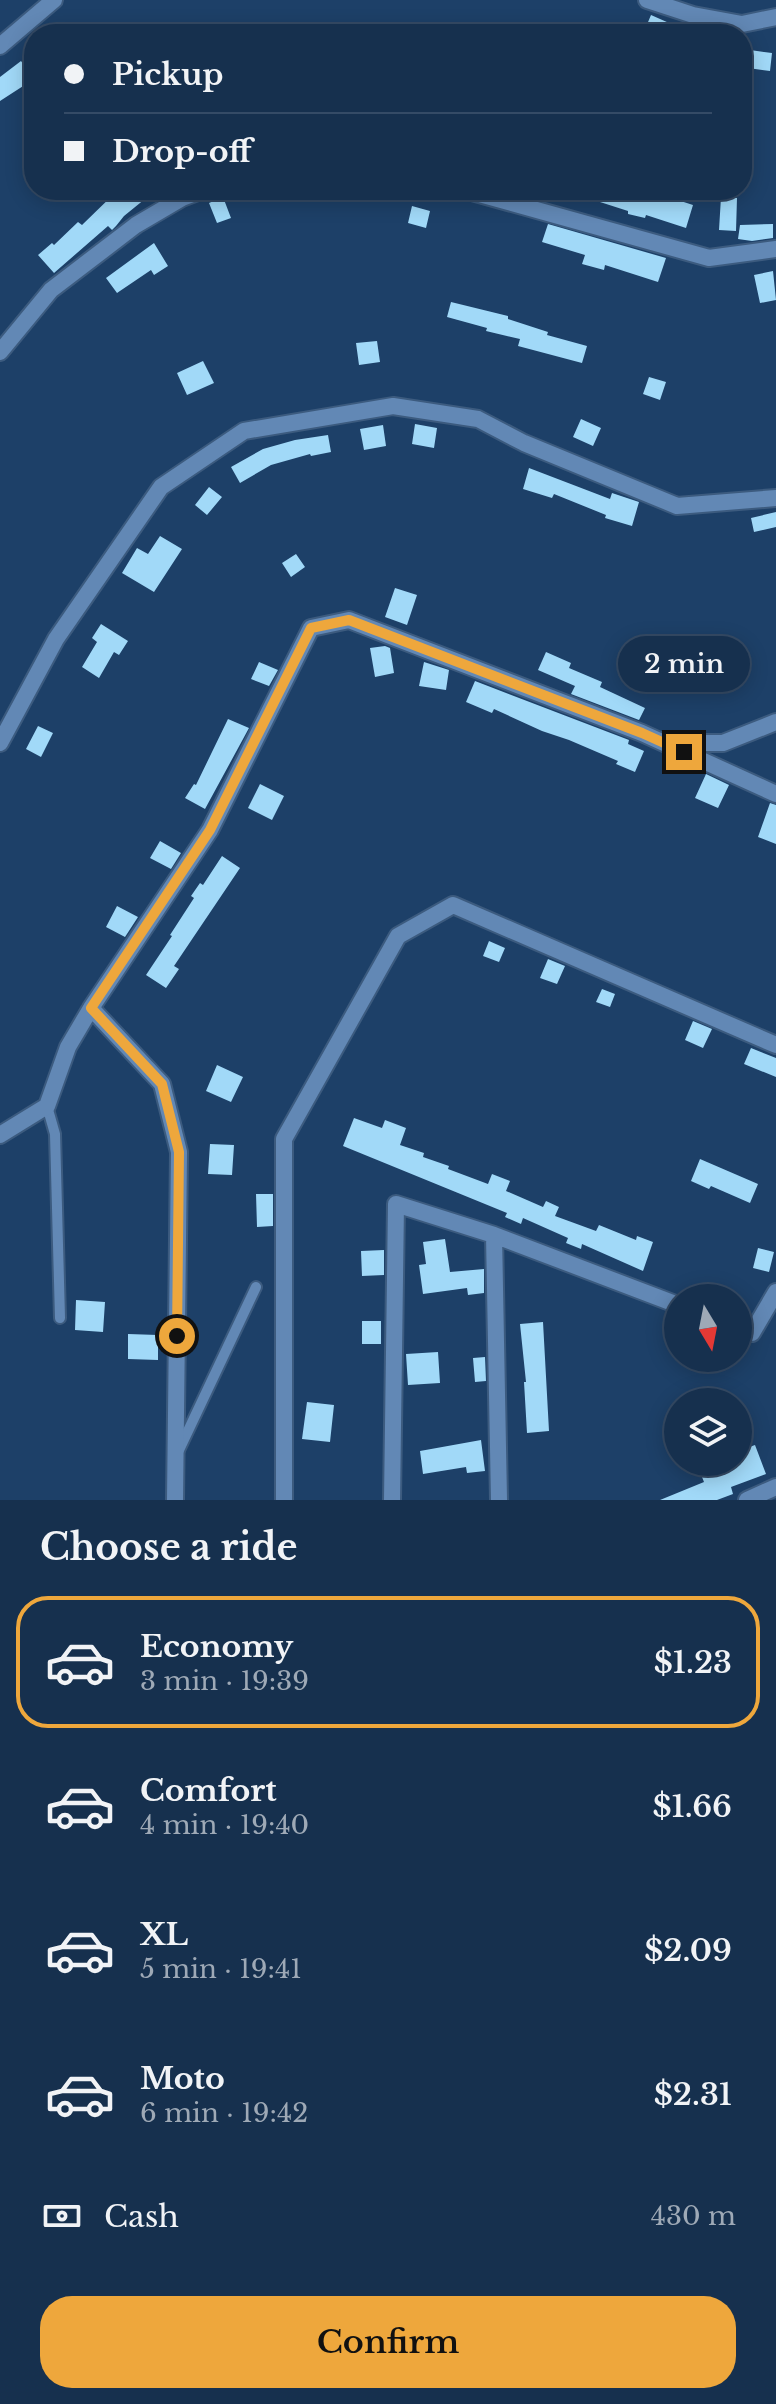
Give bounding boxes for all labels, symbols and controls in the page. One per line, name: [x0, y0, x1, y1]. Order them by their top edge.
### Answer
text: Pickup: [112, 56, 223, 93]
text: Drop-off: [112, 133, 252, 170]
callout: 2 min: [618, 636, 750, 692]
text: 2 min: [644, 648, 724, 680]
route end: [666, 734, 702, 770]
north arrow: [664, 1284, 752, 1372]
map controls: [664, 1284, 752, 1476]
route start: [159, 1318, 195, 1354]
button: layers: [664, 1388, 752, 1476]
text: Choose a ride: [40, 1525, 297, 1570]
icon: car: [44, 1626, 116, 1698]
text: Economy: [140, 1628, 293, 1665]
text: $1.23: [654, 1644, 732, 1681]
text: 3 min · 19:39: [140, 1665, 309, 1697]
icon: car: [44, 1770, 116, 1842]
text: Comfort: [140, 1772, 277, 1809]
text: $1.66: [652, 1788, 732, 1825]
text: 4 min · 19:40: [140, 1809, 309, 1841]
icon: car: [44, 1914, 116, 1986]
text: XL: [140, 1916, 188, 1953]
text: $2.09: [644, 1932, 732, 1969]
text: 5 min · 19:41: [140, 1953, 302, 1985]
icon: car: [44, 2058, 116, 2130]
text: Moto: [140, 2060, 225, 2097]
text: $2.31: [654, 2076, 732, 2113]
text: 6 min · 19:42: [140, 2097, 308, 2129]
icon: cash: [40, 2194, 84, 2238]
text: Cash: [104, 2198, 179, 2235]
text: 430 m: [651, 2200, 736, 2232]
button: Confirm: [40, 2296, 736, 2388]

